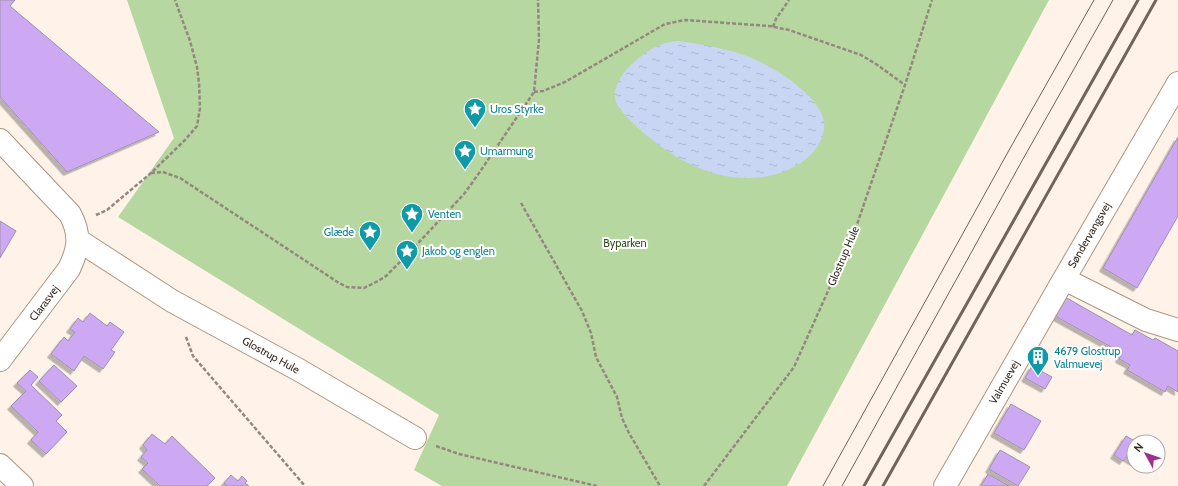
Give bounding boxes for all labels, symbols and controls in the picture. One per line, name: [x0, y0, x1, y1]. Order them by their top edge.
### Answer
place icon: Uros Styrke: [462, 96, 488, 129]
place label: Uros Styrke: [490, 102, 544, 116]
place icon: Umarmung: [452, 138, 478, 171]
place label: Umarmung: [480, 144, 534, 158]
street label: Søndervangsvej: [1064, 199, 1114, 271]
place icon: Venten: [399, 201, 425, 234]
place label: Venten: [428, 207, 461, 221]
place icon: Glæde: [357, 219, 383, 252]
street label: Glostrup Hule: [824, 224, 862, 288]
place label: Glæde: [324, 225, 354, 239]
park label: Byparken: [603, 236, 647, 250]
place icon: Jakob og englen: [394, 238, 420, 271]
place label: Jakob og englen: [421, 244, 495, 258]
street label: Clarasvej: [26, 282, 62, 324]
street label: Glostrup Hule: [240, 333, 303, 377]
building icon: 4679 Glostrup Valmuevej: [1025, 344, 1051, 377]
place label: 4679 Glostrup Valmuevej: [1054, 344, 1120, 371]
street label: Valmuevej: [986, 358, 1022, 406]
north arrow: [1126, 434, 1166, 474]
text: N: [1130, 440, 1146, 455]

